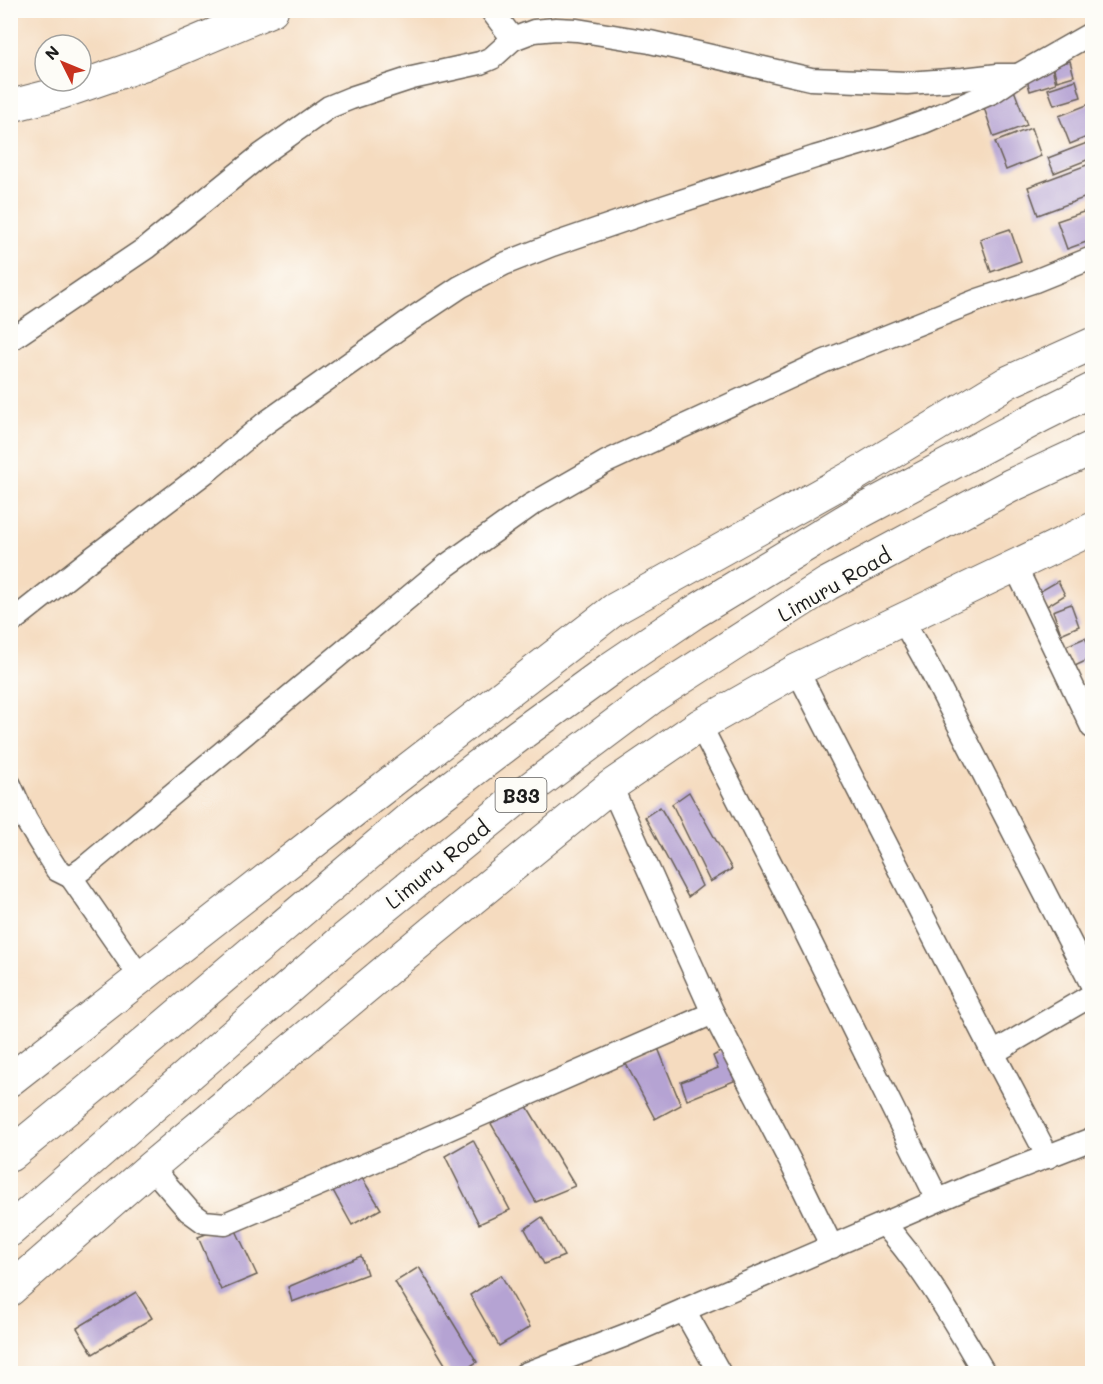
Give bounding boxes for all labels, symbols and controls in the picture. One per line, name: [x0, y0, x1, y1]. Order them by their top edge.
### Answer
north arrow: [33, 33, 93, 93]
text: N: [40, 41, 63, 64]
street label: Limuru Road: [772, 541, 896, 627]
road number: B33: [496, 778, 546, 812]
street label: Limuru Road: [379, 814, 495, 914]

